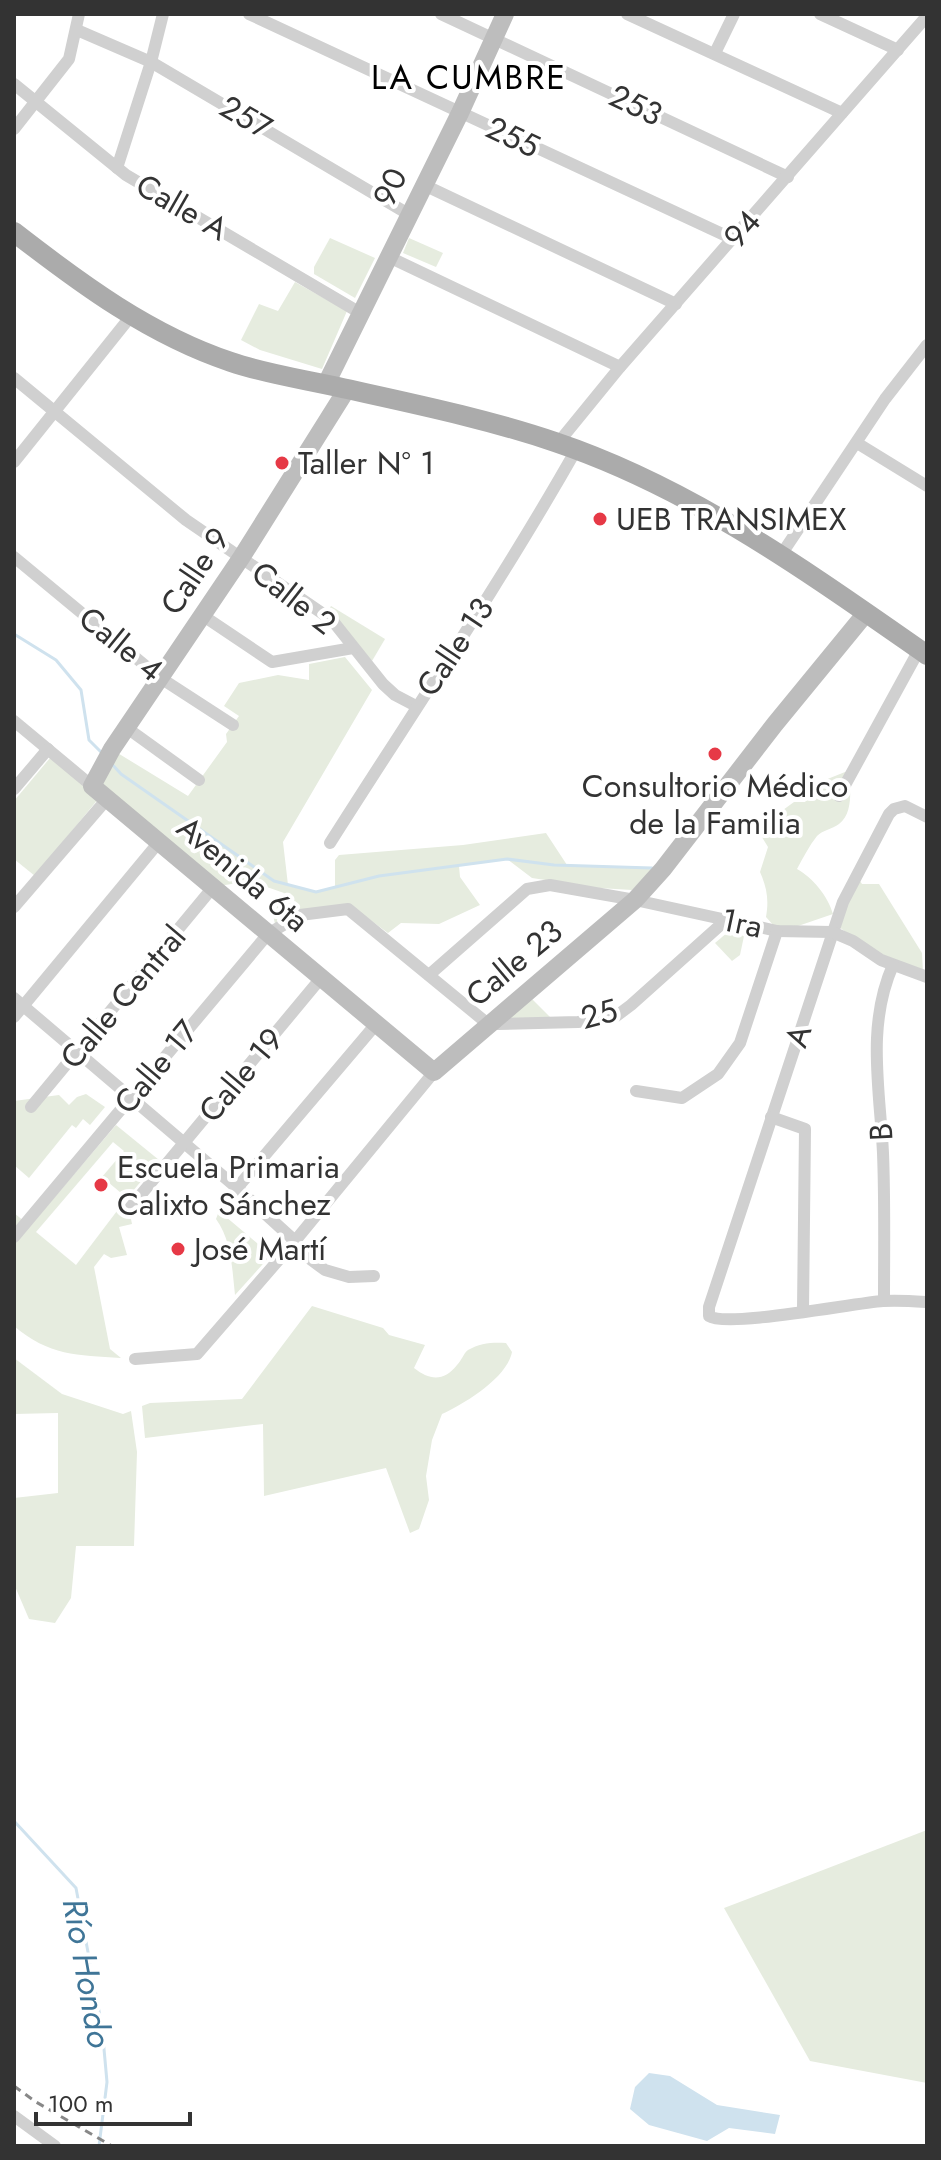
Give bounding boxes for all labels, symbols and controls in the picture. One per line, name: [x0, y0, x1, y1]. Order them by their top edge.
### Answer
district label: LA CUMBRE: [371, 53, 567, 102]
street label: 253: [602, 73, 670, 137]
street label: 257: [212, 84, 281, 150]
street label: 255: [479, 105, 547, 169]
street label: 90: [361, 160, 419, 214]
street label: Calle A: [128, 162, 236, 252]
street label: 94: [712, 200, 772, 258]
place label: Taller Nº 1: [298, 440, 435, 486]
marker: Taller Nº 1: [273, 454, 291, 472]
place label: UEB TRANSIMEX: [616, 496, 847, 542]
marker: UEB TRANSIMEX: [591, 510, 609, 528]
street label: Calle 9: [149, 518, 241, 624]
street label: Calle 2: [242, 550, 346, 646]
street label: Calle 13: [405, 589, 505, 705]
street label: Calle 4: [69, 596, 173, 692]
marker: Consultorio Médico de la Familia: [706, 745, 724, 763]
place label: Consultorio Médico de la Familia: [582, 763, 848, 846]
street label: Avenida 6ta: [167, 805, 319, 943]
street label: 1ra: [717, 896, 767, 950]
street label: Calle 23: [456, 909, 572, 1017]
street label: Calle Central: [49, 915, 197, 1079]
street label: 25: [576, 987, 622, 1041]
street label: Calle 17: [103, 1010, 209, 1124]
street label: Calle 19: [188, 1018, 294, 1132]
street label: A: [773, 1019, 823, 1053]
street label: B: [858, 1122, 904, 1142]
place label: Escuela Primaria Calixto Sánchez: [117, 1144, 340, 1227]
marker: Escuela Primaria Calixto Sánchez: [92, 1176, 110, 1194]
place label: José Martí: [190, 1226, 328, 1272]
marker: José Martí: [169, 1240, 187, 1258]
water label: Río Hondo: [50, 1894, 124, 2052]
scale bar: [36, 2076, 190, 2126]
text: 100 m: [48, 2086, 114, 2121]

